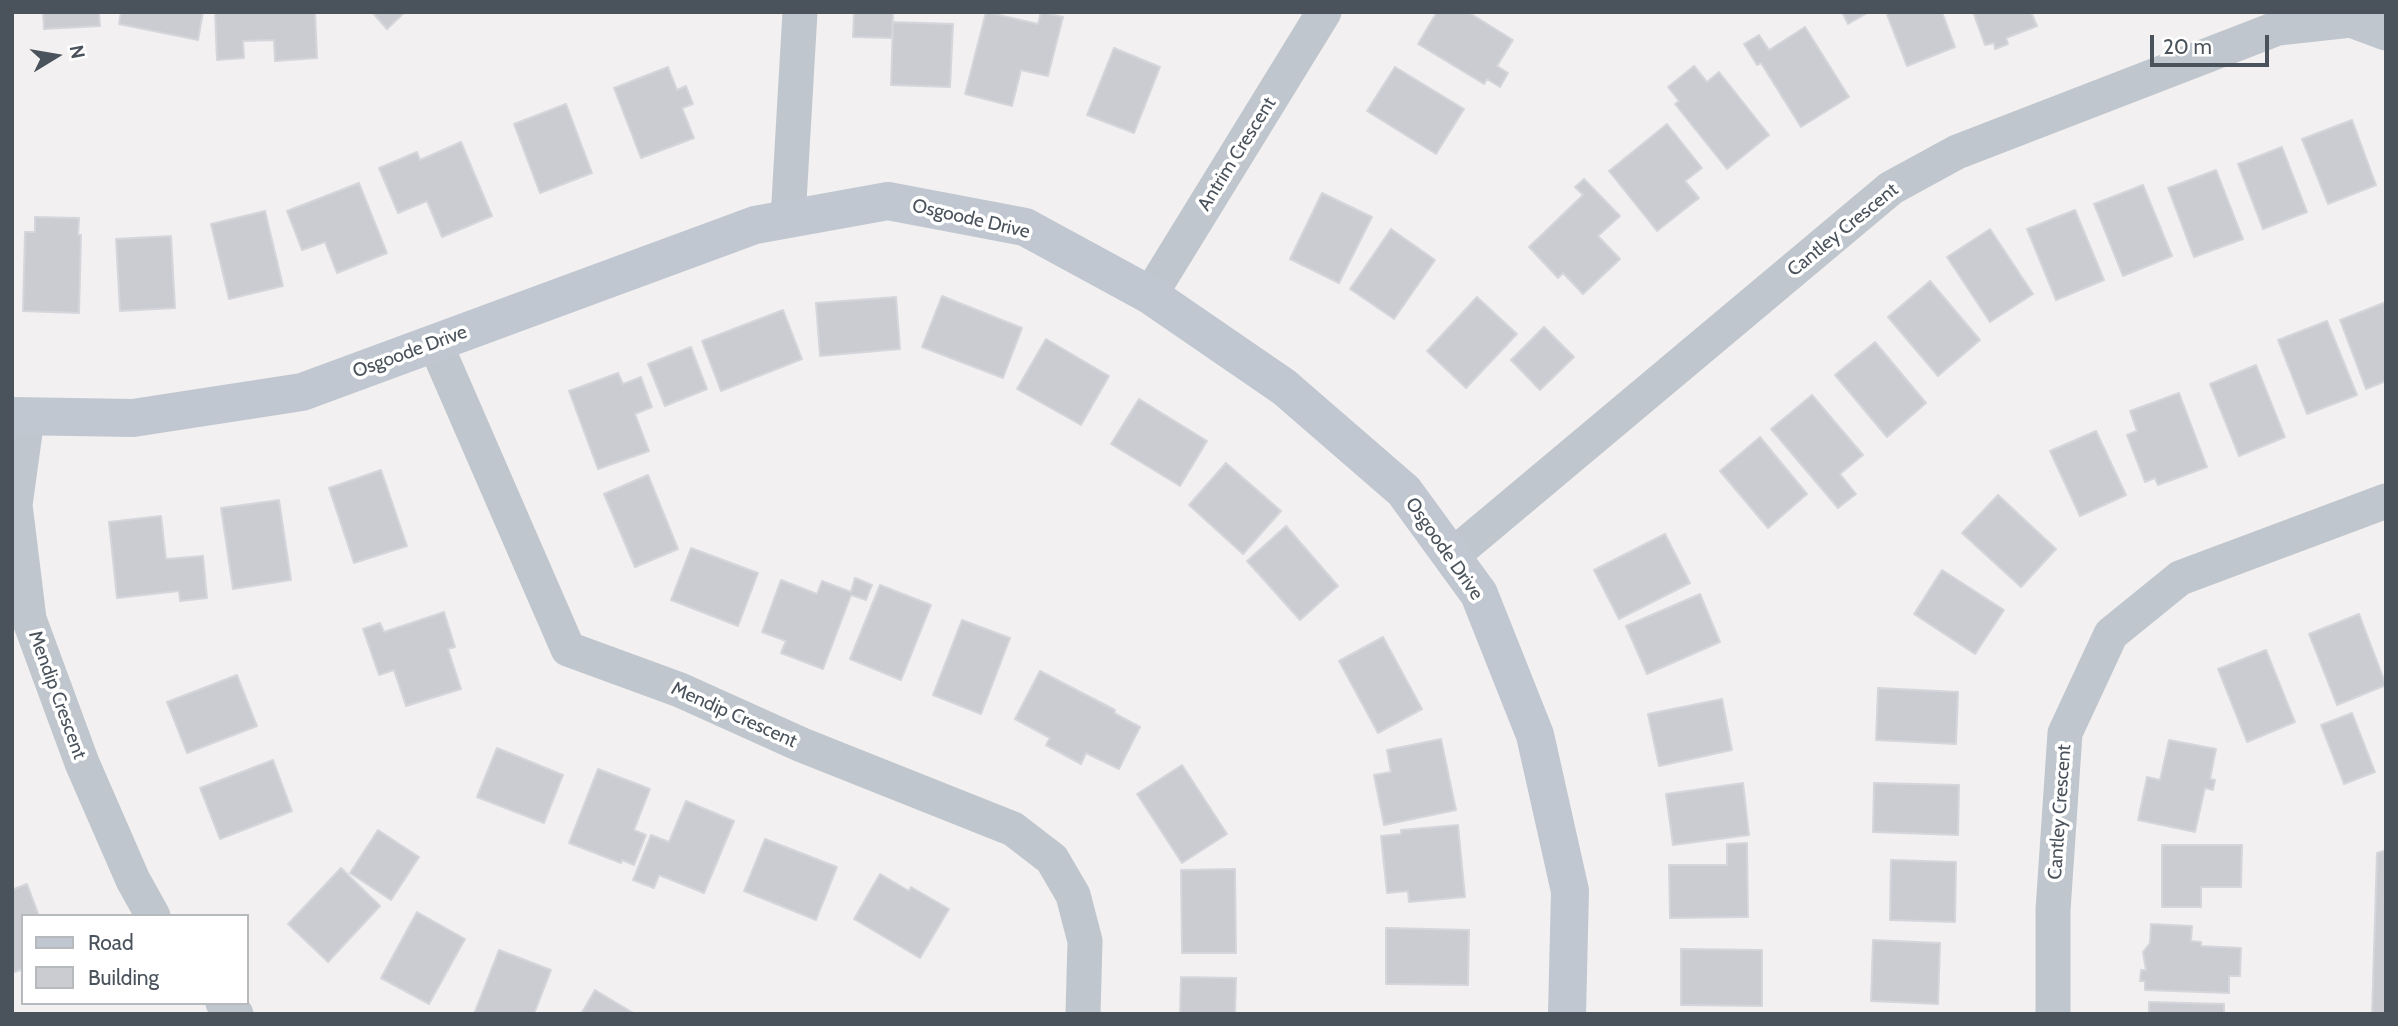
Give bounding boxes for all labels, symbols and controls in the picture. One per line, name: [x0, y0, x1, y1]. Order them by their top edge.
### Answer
north arrow: [21, 21, 91, 91]
scale bar: [2153, 21, 2272, 65]
text: 20 m: [2163, 34, 2212, 59]
text: N: [65, 43, 90, 61]
street label: Antrim Crescent: [1193, 93, 1281, 215]
street label: Cantley Crescent: [1783, 178, 1903, 282]
street label: Osgoode Drive: [910, 194, 1032, 244]
street label: Osgoode Drive: [350, 321, 470, 383]
street label: Osgoode Drive: [1400, 493, 1488, 605]
street label: Mendip Crescent: [23, 628, 91, 762]
street label: Mendip Crescent: [668, 677, 800, 753]
street label: Cantley Crescent: [2044, 744, 2076, 880]
legend: [21, 914, 248, 1005]
text: Road: [88, 930, 134, 955]
text: Building: [88, 965, 159, 990]

